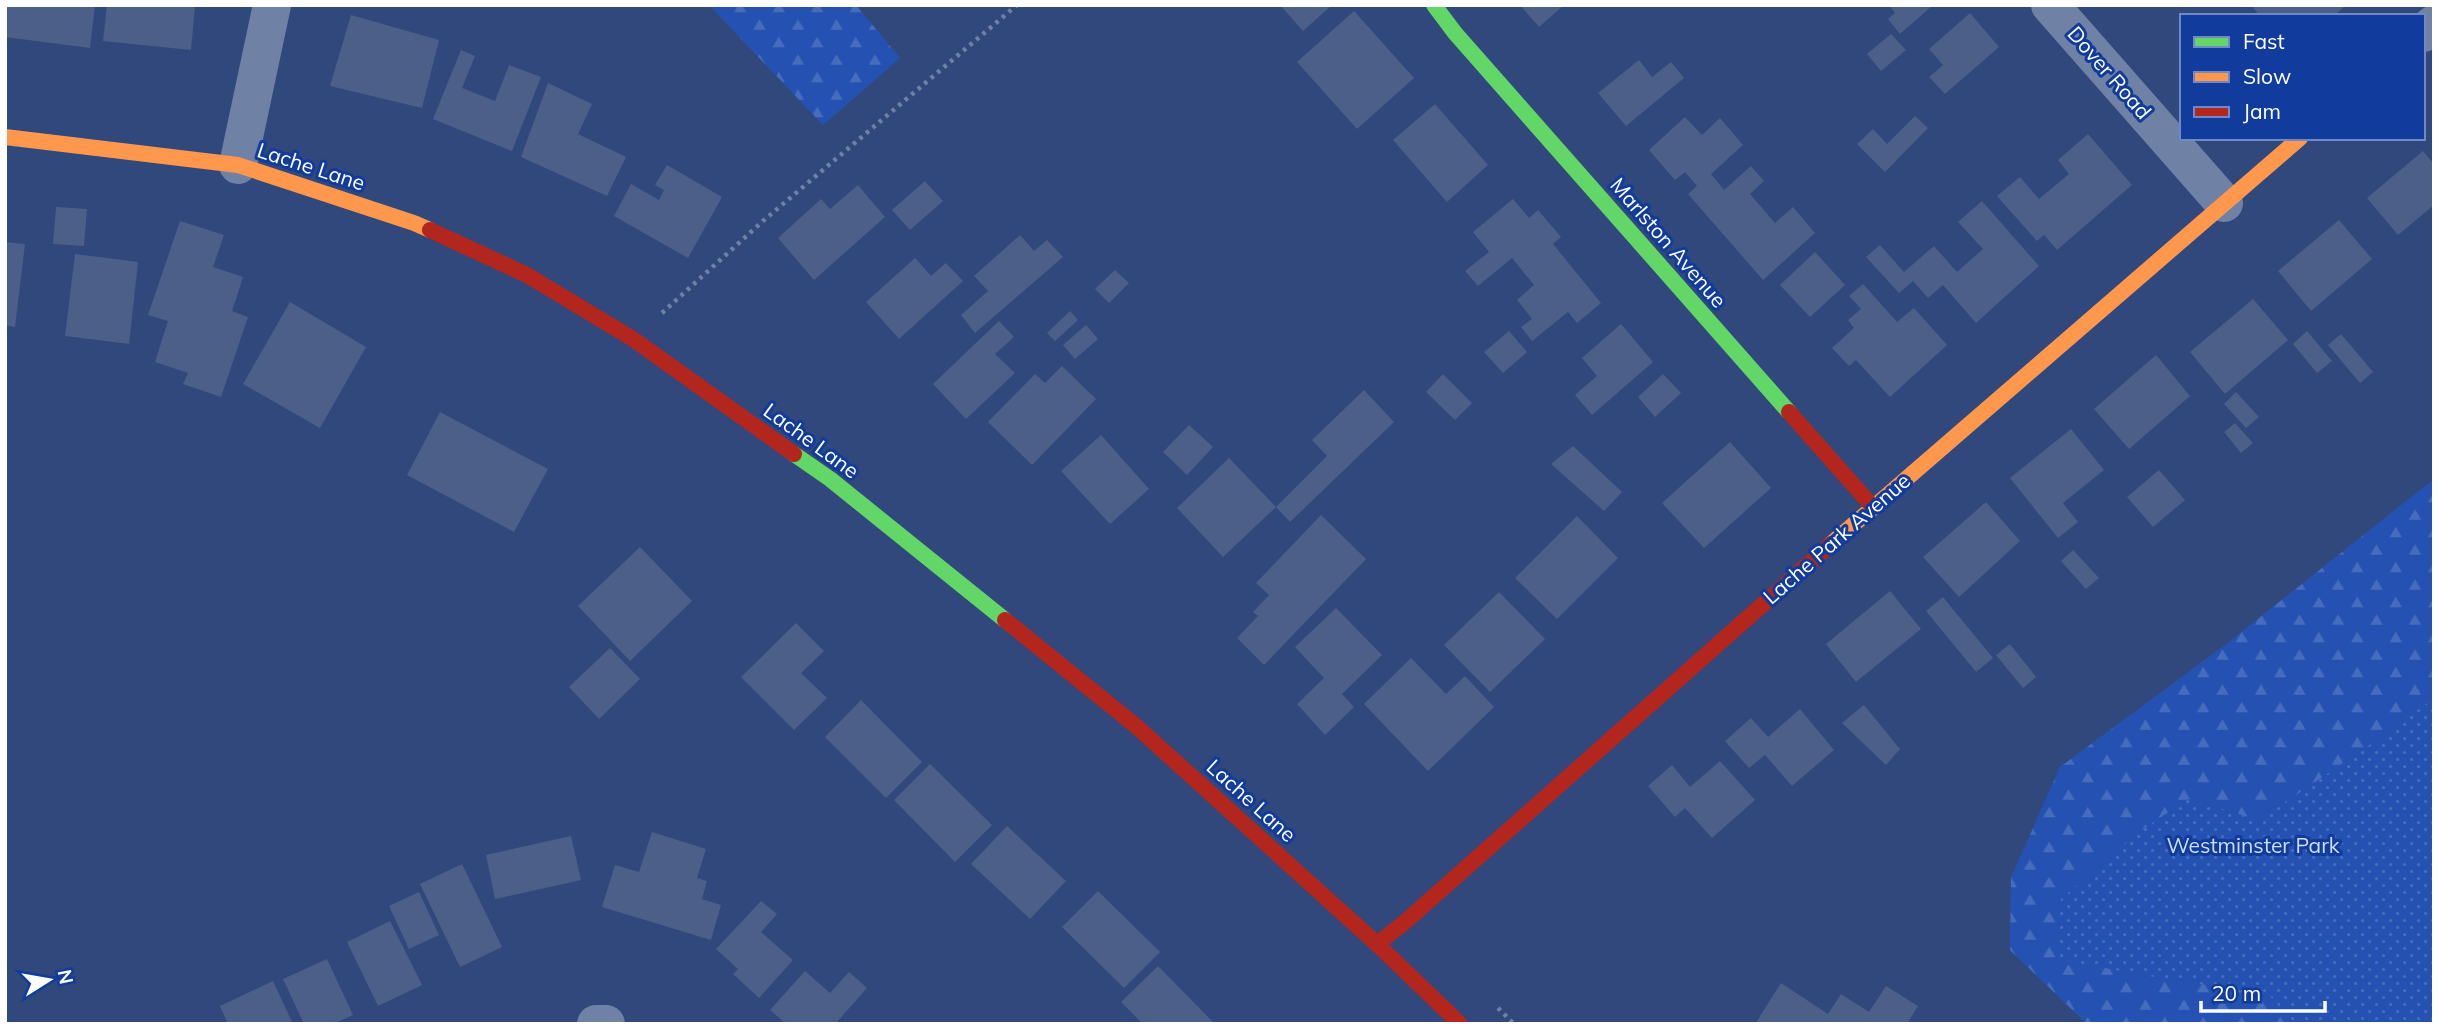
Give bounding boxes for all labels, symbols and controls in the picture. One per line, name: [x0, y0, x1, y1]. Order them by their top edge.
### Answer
legend: [2180, 14, 2425, 140]
street label: Dover Road: [2062, 21, 2157, 124]
text: Fast: [2243, 28, 2285, 54]
text: Slow: [2243, 63, 2291, 89]
text: Jam: [2243, 98, 2281, 124]
street label: Lache Lane: [254, 136, 368, 196]
street label: Marlston Avenue: [1605, 172, 1732, 313]
street label: Lache Lane: [759, 397, 864, 483]
street label: Lache Park Avenue: [1757, 467, 1915, 609]
street label: Lache Lane: [1202, 753, 1302, 847]
park label: Westminster Park: [2166, 832, 2340, 858]
north arrow: [14, 945, 84, 1015]
text: N: [53, 967, 79, 986]
scale bar: [2201, 970, 2325, 1014]
text: 20 m: [2212, 980, 2261, 1006]

